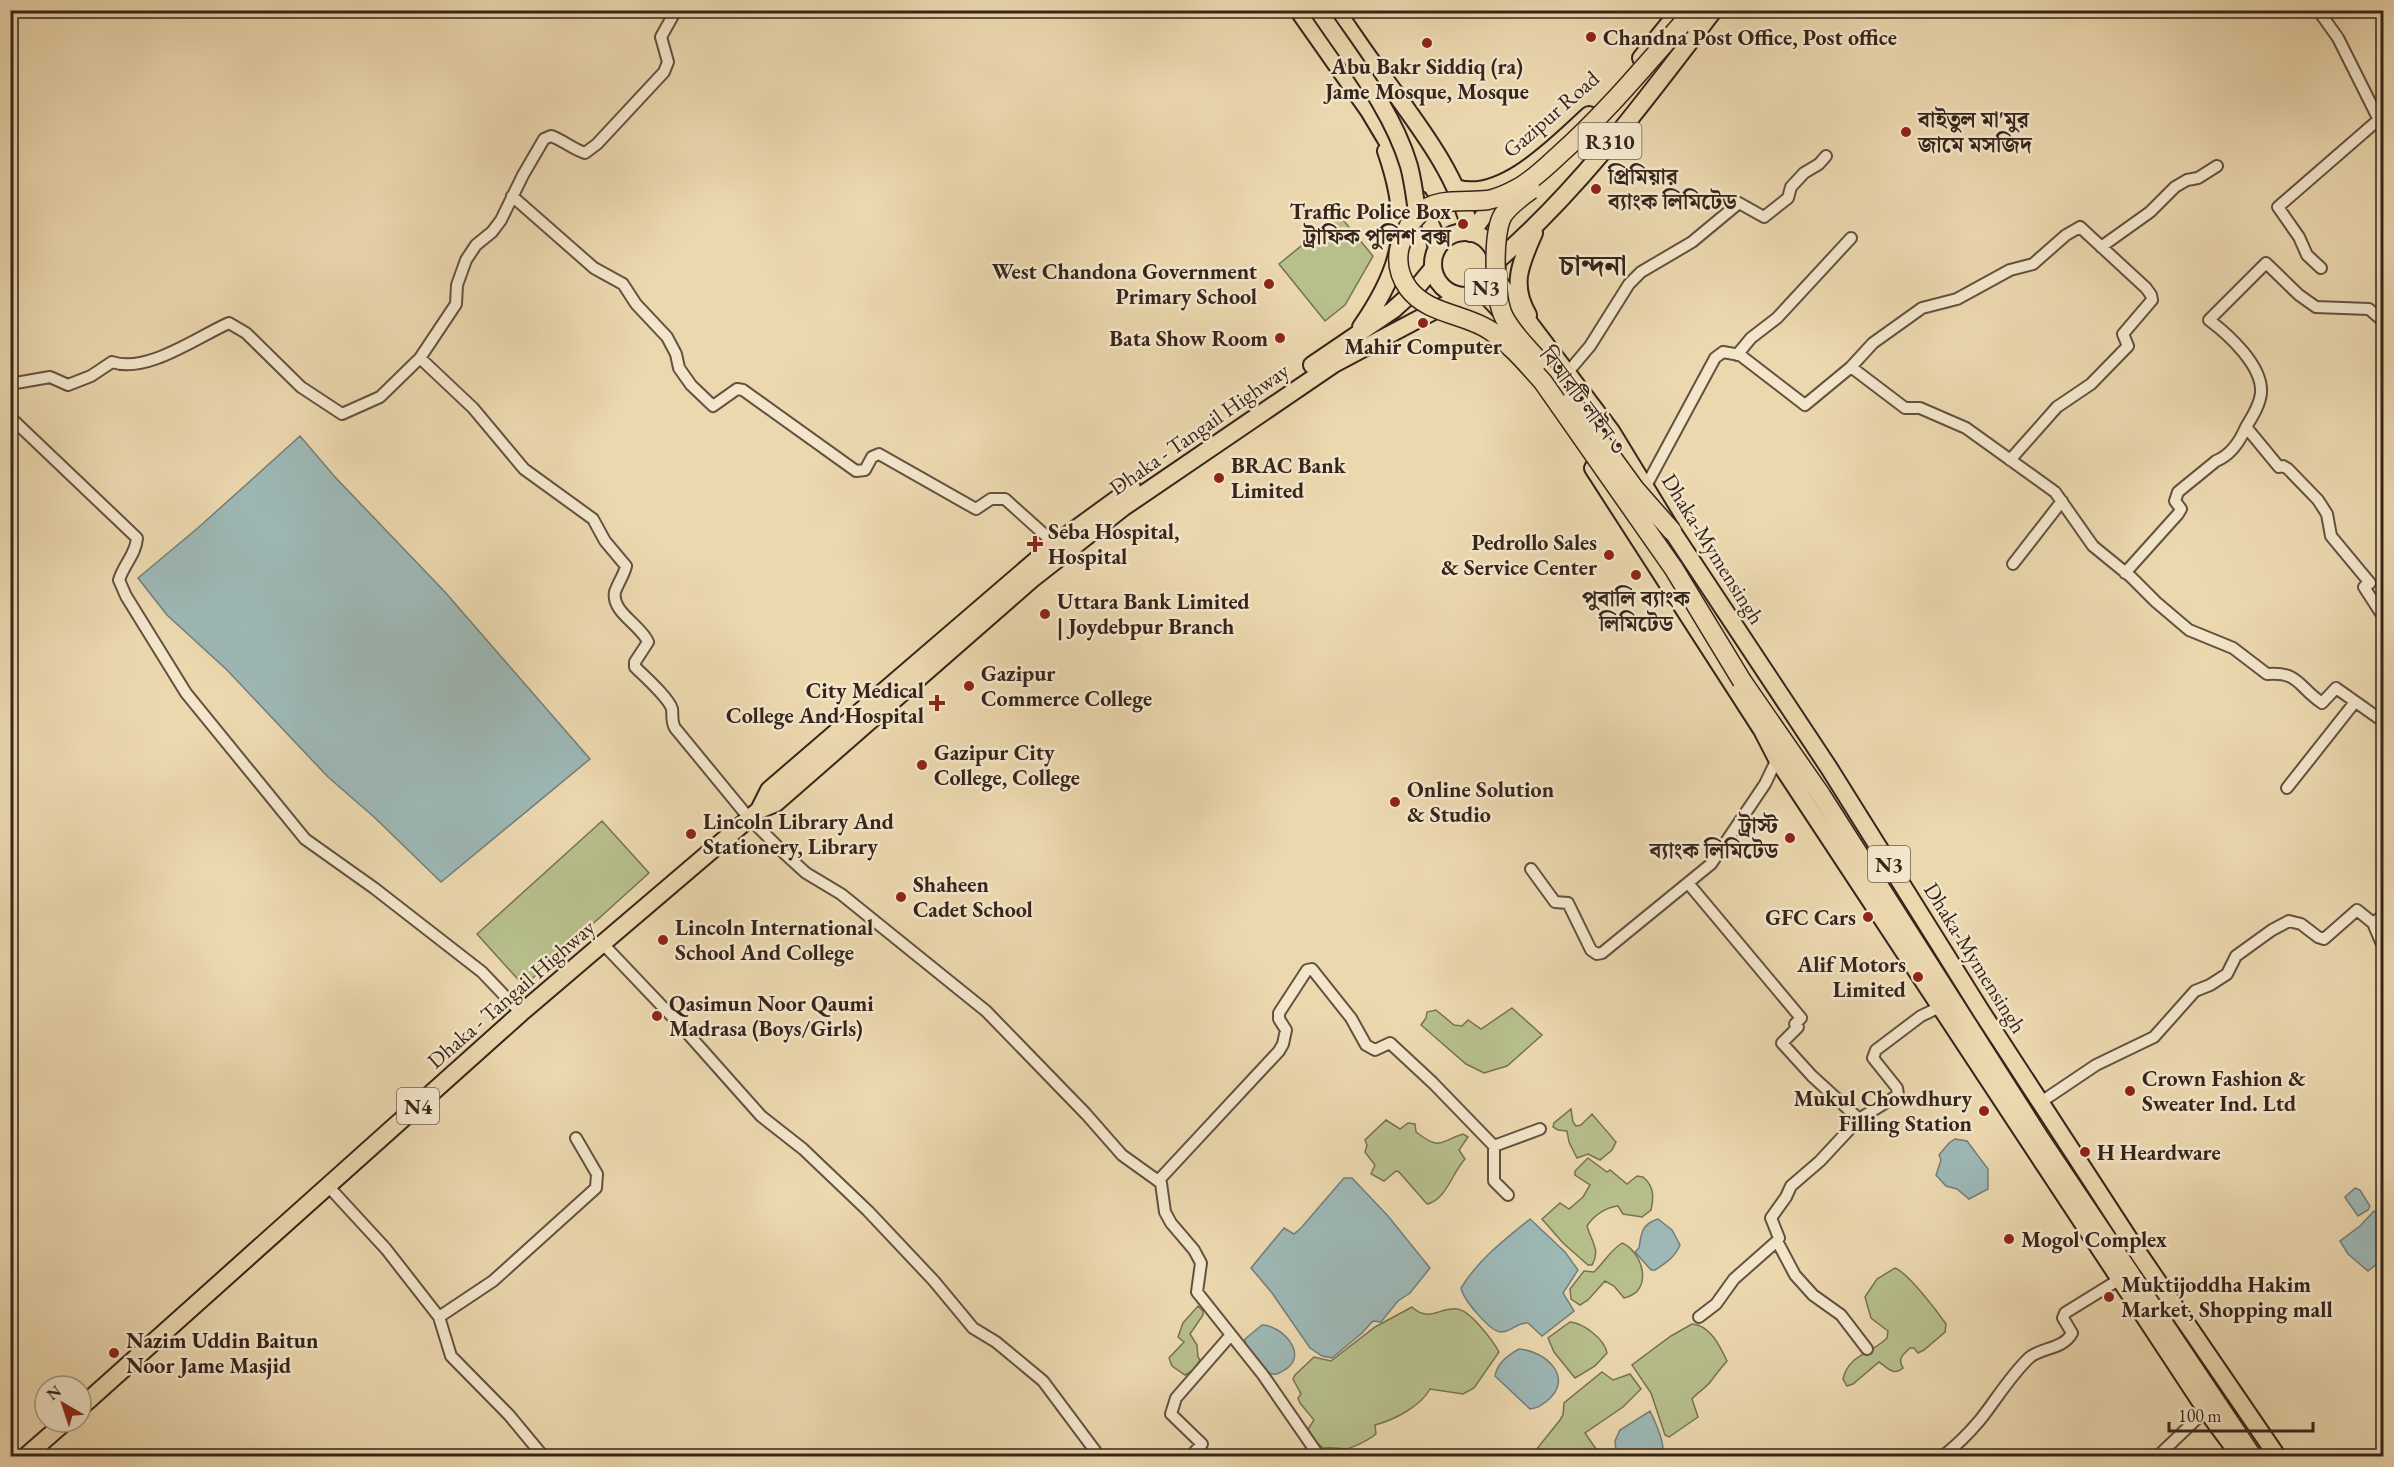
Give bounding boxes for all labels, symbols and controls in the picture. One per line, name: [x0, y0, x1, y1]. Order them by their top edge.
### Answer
place label: Chandna Post Office, Post office: [1603, 23, 1897, 52]
marker: Chandna Post Office, Post office: [1584, 30, 1598, 44]
marker: Abu Bakr Siddiq (ra) Jame Mosque, Mosque: [1420, 36, 1434, 50]
place label: Abu Bakr Siddiq (ra) Jame Mosque, Mosque: [1323, 52, 1529, 106]
street label: Gazipur Road: [1497, 63, 1606, 164]
place label: বাইতুল মা'মুর জামে মসজিদ: [1917, 105, 2033, 159]
road number: R310: [1578, 123, 1642, 159]
marker: বাইতুল মা'মুর জামে মসজিদ: [1899, 125, 1913, 139]
place label: প্রিমিয়ার ব্যাংক লিমিটেড: [1607, 162, 1737, 216]
marker: প্রিমিয়ার ব্যাংক লিমিটেড: [1589, 182, 1603, 196]
place label: Traffic Police Box ট্রাফিক পুলিশ বক্স: [1289, 197, 1452, 251]
marker: Traffic Police Box ট্রাফিক পুলিশ বক্স: [1456, 217, 1470, 231]
district label: চান্দনা: [1558, 247, 1627, 283]
place label: West Chandona Government Primary School: [992, 257, 1258, 311]
road number: N3: [1465, 269, 1507, 305]
marker: West Chandona Government Primary School: [1262, 277, 1276, 291]
marker: Mahir Computer: [1416, 316, 1430, 330]
place label: Bata Show Room: [1109, 324, 1268, 353]
marker: Bata Show Room: [1273, 331, 1287, 345]
place label: Mahir Computer: [1344, 332, 1503, 361]
street label: বিআরটি লাইন ৩: [1532, 341, 1633, 461]
street label: Dhaka - Tangail Highway: [1103, 356, 1295, 502]
place label: BRAC Bank Limited: [1231, 451, 1347, 505]
street label: Dhaka-Mymensingh: [1655, 468, 1771, 630]
marker: BRAC Bank Limited: [1212, 471, 1226, 485]
place label: Seba Hospital, Hospital: [1048, 517, 1180, 571]
place label: Pedrollo Sales & Service Center: [1441, 528, 1598, 582]
marker: Seba Hospital, Hospital: [1026, 535, 1044, 553]
marker: Pedrollo Sales & Service Center: [1602, 548, 1616, 562]
marker: পুবালি ব্যাংক লিমিটেড: [1629, 568, 1643, 582]
place label: পুবালি ব্যাংক লিমিটেড: [1582, 584, 1692, 638]
place label: Uttara Bank Limited | Joydebpur Branch: [1057, 587, 1250, 641]
marker: Uttara Bank Limited | Joydebpur Branch: [1038, 607, 1052, 621]
place label: Gazipur Commerce College: [981, 659, 1152, 713]
place label: City Medical College And Hospital: [726, 676, 924, 730]
marker: Gazipur Commerce College: [962, 679, 976, 693]
marker: City Medical College And Hospital: [928, 694, 946, 712]
place label: Gazipur City College, College: [934, 738, 1080, 792]
marker: Gazipur City College, College: [915, 758, 929, 772]
place label: Online Solution & Studio: [1407, 775, 1555, 829]
marker: Online Solution & Studio: [1388, 795, 1402, 809]
place label: Lincoln Library And Stationery, Library: [703, 807, 894, 861]
place label: ট্রাস্ট ব্যাংক লিমিটেড: [1649, 811, 1779, 865]
marker: Lincoln Library And Stationery, Library: [684, 827, 698, 841]
marker: ট্রাস্ট ব্যাংক লিমিটেড: [1783, 831, 1797, 845]
road number: N3: [1868, 846, 1910, 882]
place label: Shaheen Cadet School: [913, 870, 1033, 924]
street label: Dhaka-Mymensingh: [1917, 877, 2033, 1039]
marker: Shaheen Cadet School: [894, 890, 908, 904]
place label: GFC Cars: [1765, 903, 1856, 932]
marker: GFC Cars: [1861, 910, 1875, 924]
street label: Dhaka - Tangail Highway: [421, 913, 601, 1075]
place label: Lincoln International School And College: [675, 913, 873, 967]
marker: Lincoln International School And College: [656, 933, 670, 947]
place label: Alif Motors Limited: [1796, 950, 1906, 1004]
marker: Alif Motors Limited: [1911, 970, 1925, 984]
place label: Qasimun Noor Qaumi Madrasa (Boys/Girls): [669, 989, 874, 1043]
marker: Qasimun Noor Qaumi Madrasa (Boys/Girls): [650, 1009, 664, 1023]
place label: Crown Fashion & Sweater Ind. Ltd: [2142, 1064, 2306, 1118]
place label: Mukul Chowdhury Filling Station: [1794, 1084, 1973, 1138]
marker: Crown Fashion & Sweater Ind. Ltd: [2123, 1084, 2137, 1098]
road number: N4: [397, 1088, 439, 1124]
marker: Mukul Chowdhury Filling Station: [1977, 1104, 1991, 1118]
place label: H Heardware: [2097, 1138, 2221, 1167]
marker: H Heardware: [2078, 1145, 2092, 1159]
place label: Mogol Complex: [2021, 1225, 2167, 1254]
marker: Mogol Complex: [2002, 1232, 2016, 1246]
place label: Muktijoddha Hakim Market, Shopping mall: [2121, 1270, 2333, 1324]
marker: Muktijoddha Hakim Market, Shopping mall: [2102, 1290, 2116, 1304]
place label: Nazim Uddin Baitun Noor Jame Masjid: [126, 1326, 319, 1380]
marker: Nazim Uddin Baitun Noor Jame Masjid: [107, 1346, 121, 1360]
north arrow: [33, 1374, 93, 1434]
text: N: [42, 1380, 66, 1405]
scale bar: [2169, 1395, 2313, 1433]
text: 100 m: [2178, 1404, 2222, 1427]

